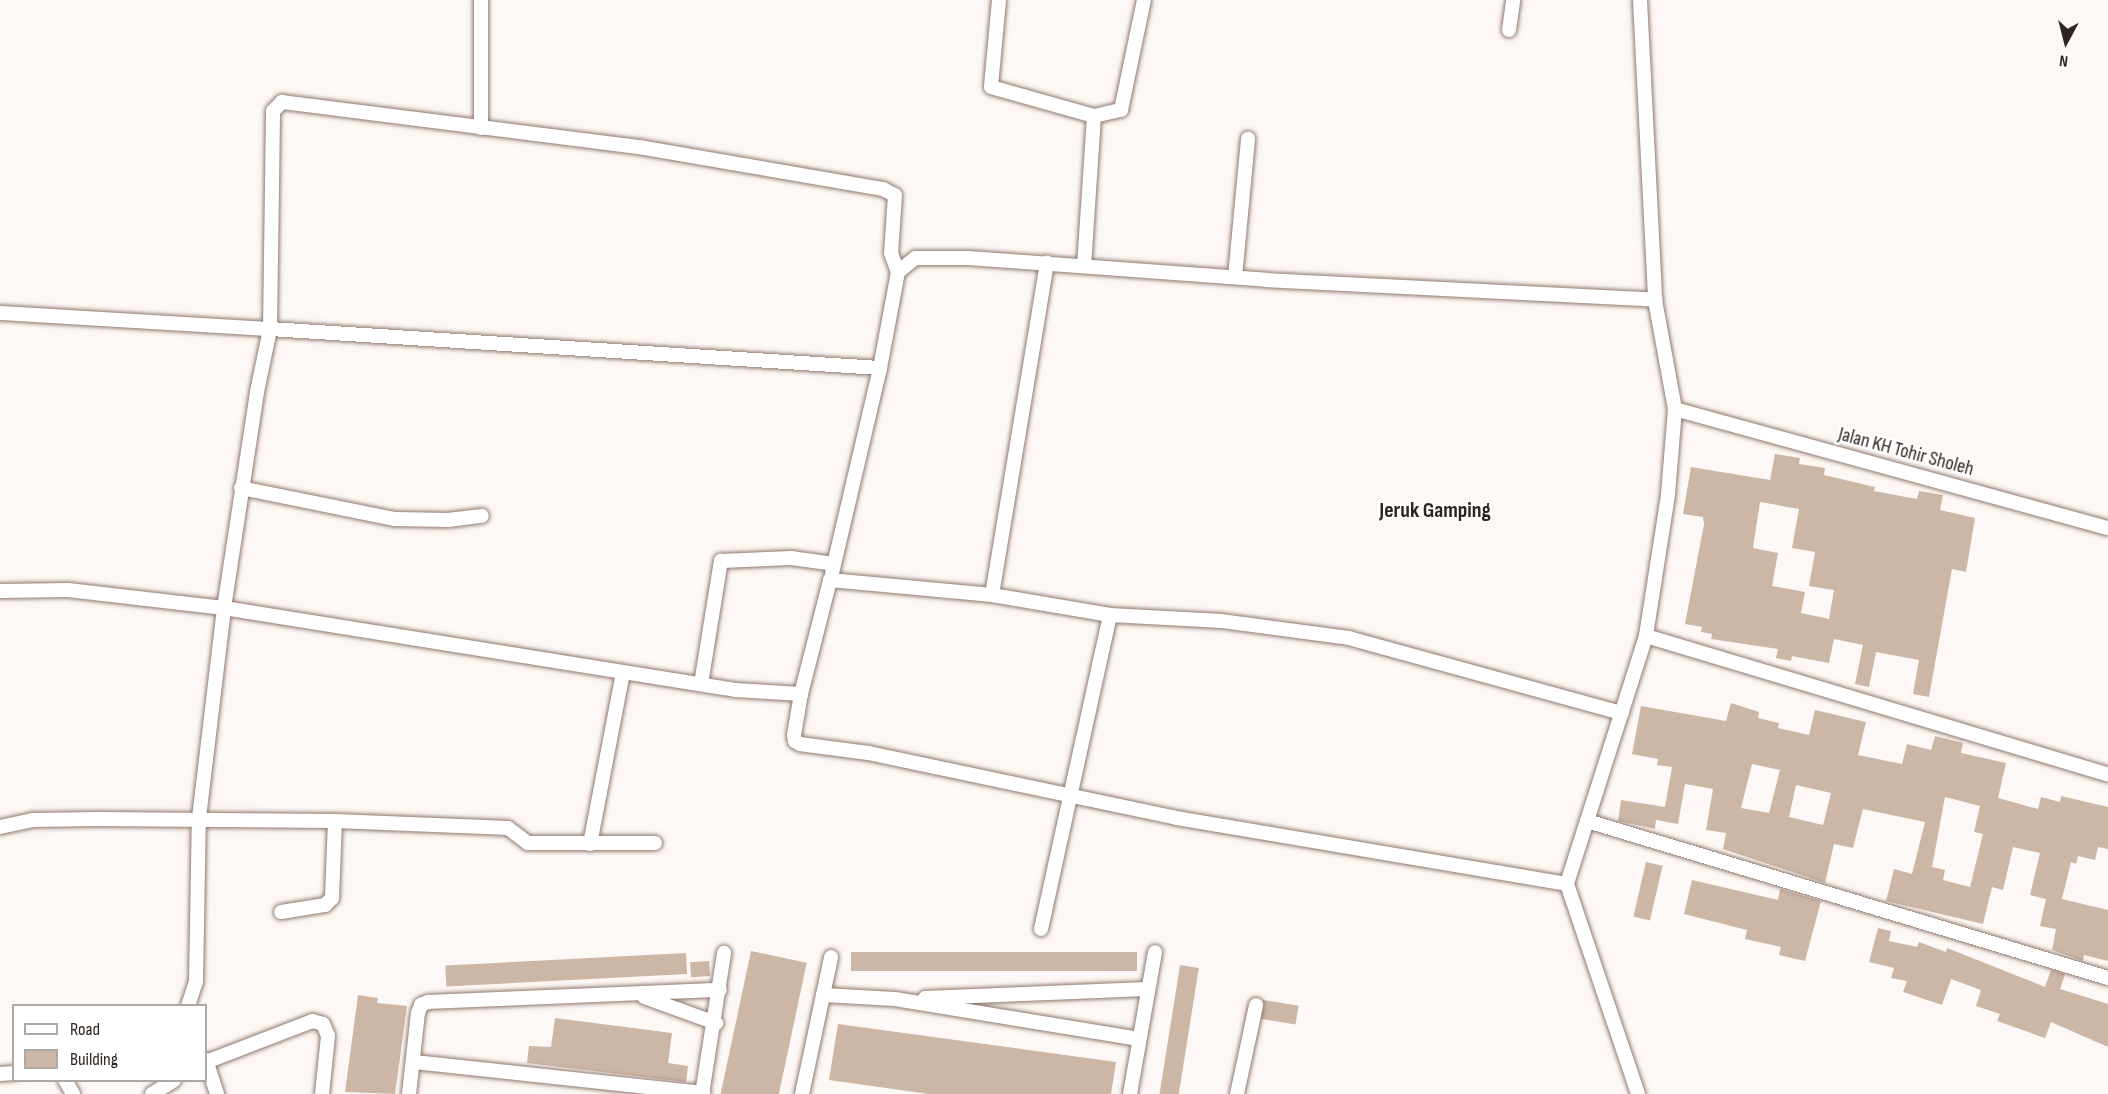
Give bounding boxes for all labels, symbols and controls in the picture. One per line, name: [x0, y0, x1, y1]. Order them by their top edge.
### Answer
north arrow: [2036, 12, 2096, 72]
text: N: [2058, 50, 2069, 70]
street label: Jalan KH Tohir Sholeh: [1836, 422, 1976, 482]
district label: Jeruk Gamping: [1379, 498, 1491, 524]
legend: [12, 1004, 207, 1082]
text: Road: [70, 1019, 100, 1040]
text: Building: [70, 1049, 118, 1070]

